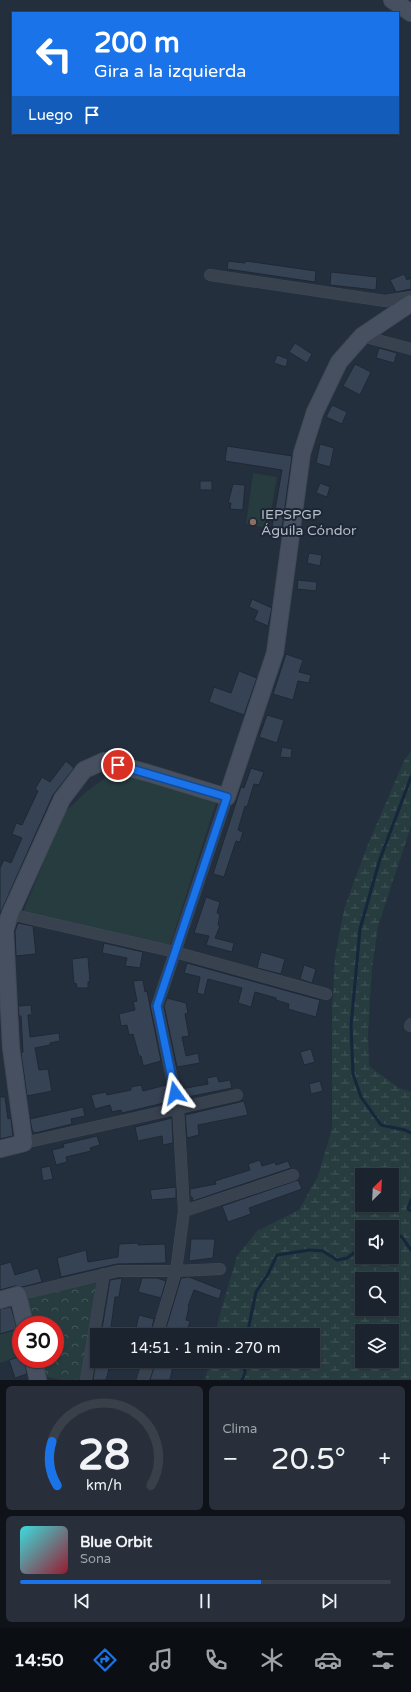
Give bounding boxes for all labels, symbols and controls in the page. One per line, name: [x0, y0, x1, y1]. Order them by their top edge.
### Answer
text: 200 m: [94, 26, 180, 60]
icon: left: [28, 28, 80, 80]
text: Gira a la izquierda: [94, 60, 246, 82]
icon: arrive: [81, 104, 103, 126]
text: Luego: [28, 106, 73, 124]
place label: IEPSPGP Águila Cóndor: [261, 506, 357, 539]
marker: IEPSPGP Águila Cóndor: [248, 517, 258, 527]
pin: [101, 748, 135, 782]
icon: arrive: [107, 754, 129, 776]
position arrow: [154, 1072, 196, 1114]
north arrow: [355, 1168, 399, 1212]
map controls: [355, 1168, 399, 1368]
button: sound: [355, 1220, 399, 1264]
button: search: [355, 1272, 399, 1316]
speed limit sign: 30: [12, 1316, 64, 1368]
button: layers: [355, 1324, 399, 1368]
text: 14:51 · 1 min · 270 m: [130, 1339, 280, 1357]
text: Clima: [223, 1421, 257, 1437]
text: 28: [78, 1431, 130, 1481]
text: 20.5°: [271, 1441, 346, 1478]
text: −: [223, 1446, 238, 1472]
text: +: [379, 1446, 391, 1472]
text: km/h: [86, 1477, 122, 1494]
text: Blue Orbit: [80, 1533, 152, 1551]
text: Sona: [80, 1551, 111, 1567]
icon: previous: [71, 1590, 93, 1612]
icon: pause: [194, 1590, 216, 1612]
icon: next: [318, 1590, 340, 1612]
icon: directions: [91, 1646, 119, 1674]
icon: music: [147, 1646, 175, 1674]
icon: phone: [202, 1646, 230, 1674]
icon: climate: [258, 1646, 286, 1674]
icon: car: [314, 1646, 342, 1674]
icon: filters: [369, 1646, 397, 1674]
text: 14:50: [14, 1649, 64, 1671]

